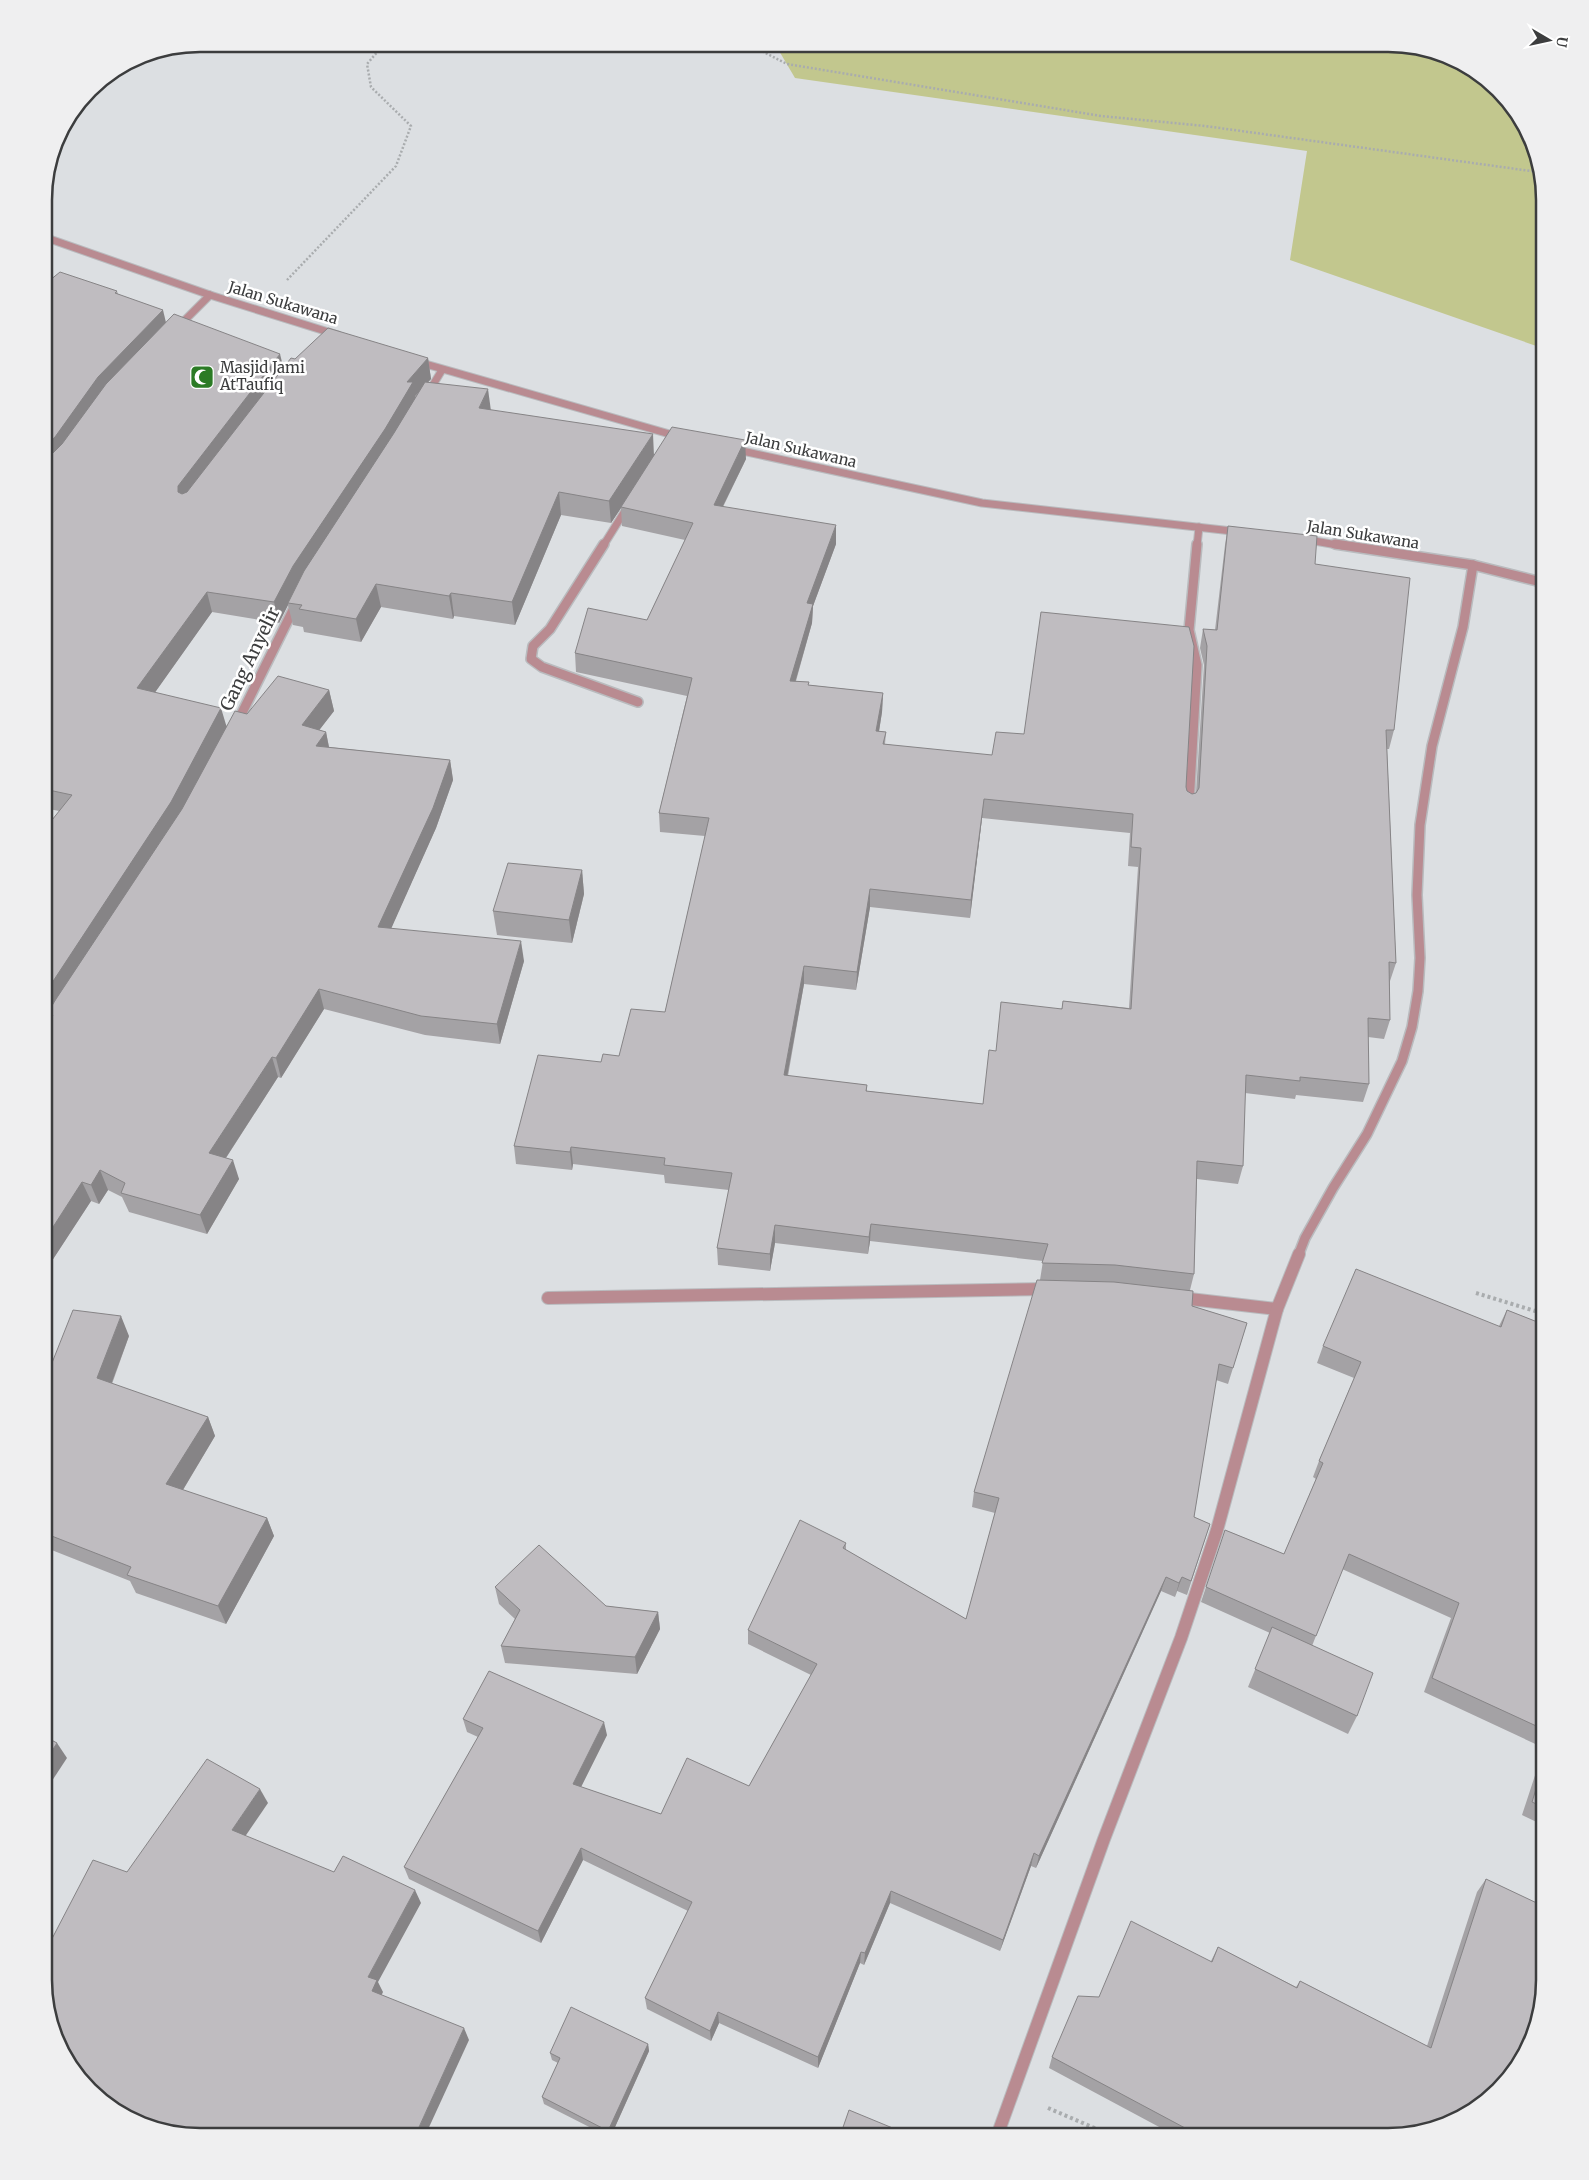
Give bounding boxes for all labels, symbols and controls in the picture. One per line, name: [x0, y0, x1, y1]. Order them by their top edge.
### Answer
north arrow: [1524, 15, 1574, 65]
text: U: [1552, 35, 1572, 49]
street label: Jalan Sukawana: [225, 277, 340, 328]
place label: Masjid Jami AtTaufiq: [219, 358, 305, 394]
mosque icon: Masjid Jami AtTaufiq: [189, 364, 215, 390]
street label: Jalan Sukawana: [743, 427, 859, 472]
street label: Jalan Sukawana: [1305, 516, 1421, 553]
street label: Gang Anyelir: [214, 603, 285, 715]

